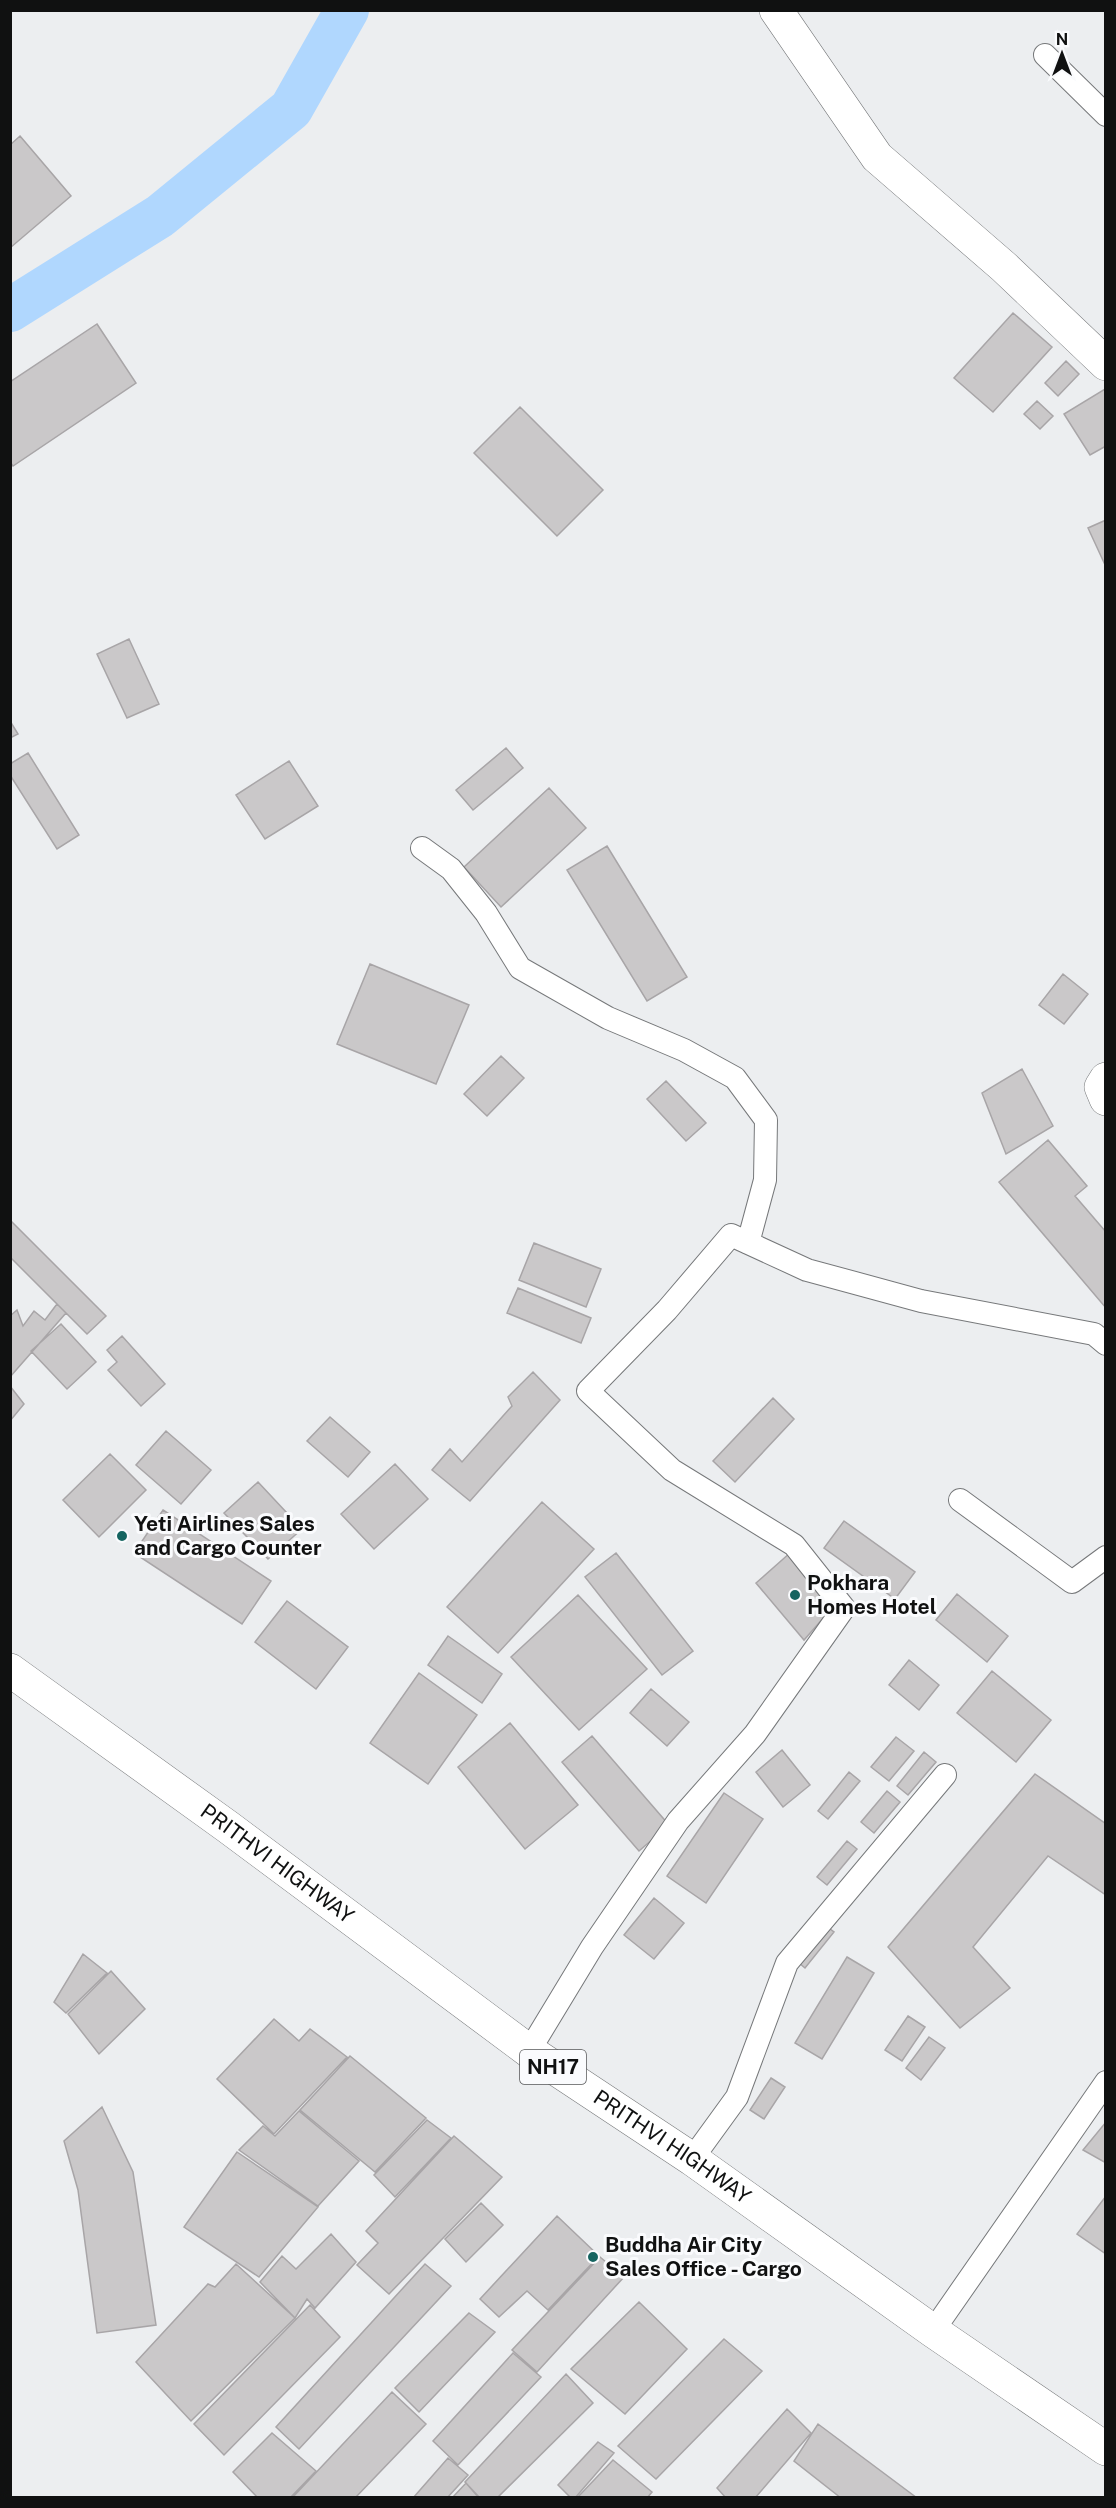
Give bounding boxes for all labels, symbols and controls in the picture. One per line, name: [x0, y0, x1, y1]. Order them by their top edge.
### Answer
north arrow: [1032, 24, 1092, 84]
text: N: [1056, 30, 1068, 49]
place label: Yeti Airlines Sales and Cargo Counter: [134, 1511, 322, 1560]
marker: Yeti Airlines Sales and Cargo Counter: [115, 1529, 129, 1543]
place label: Pokhara Homes Hotel: [807, 1570, 937, 1619]
marker: Pokhara Homes Hotel: [788, 1588, 802, 1602]
street label: PRITHVI HIGHWAY: [196, 1798, 359, 1929]
road number: NH17: [520, 2050, 586, 2084]
street label: PRITHVI HIGHWAY: [589, 2084, 756, 2209]
place label: Buddha Air City Sales Office - Cargo: [605, 2232, 802, 2281]
marker: Buddha Air City Sales Office - Cargo: [586, 2250, 600, 2264]

